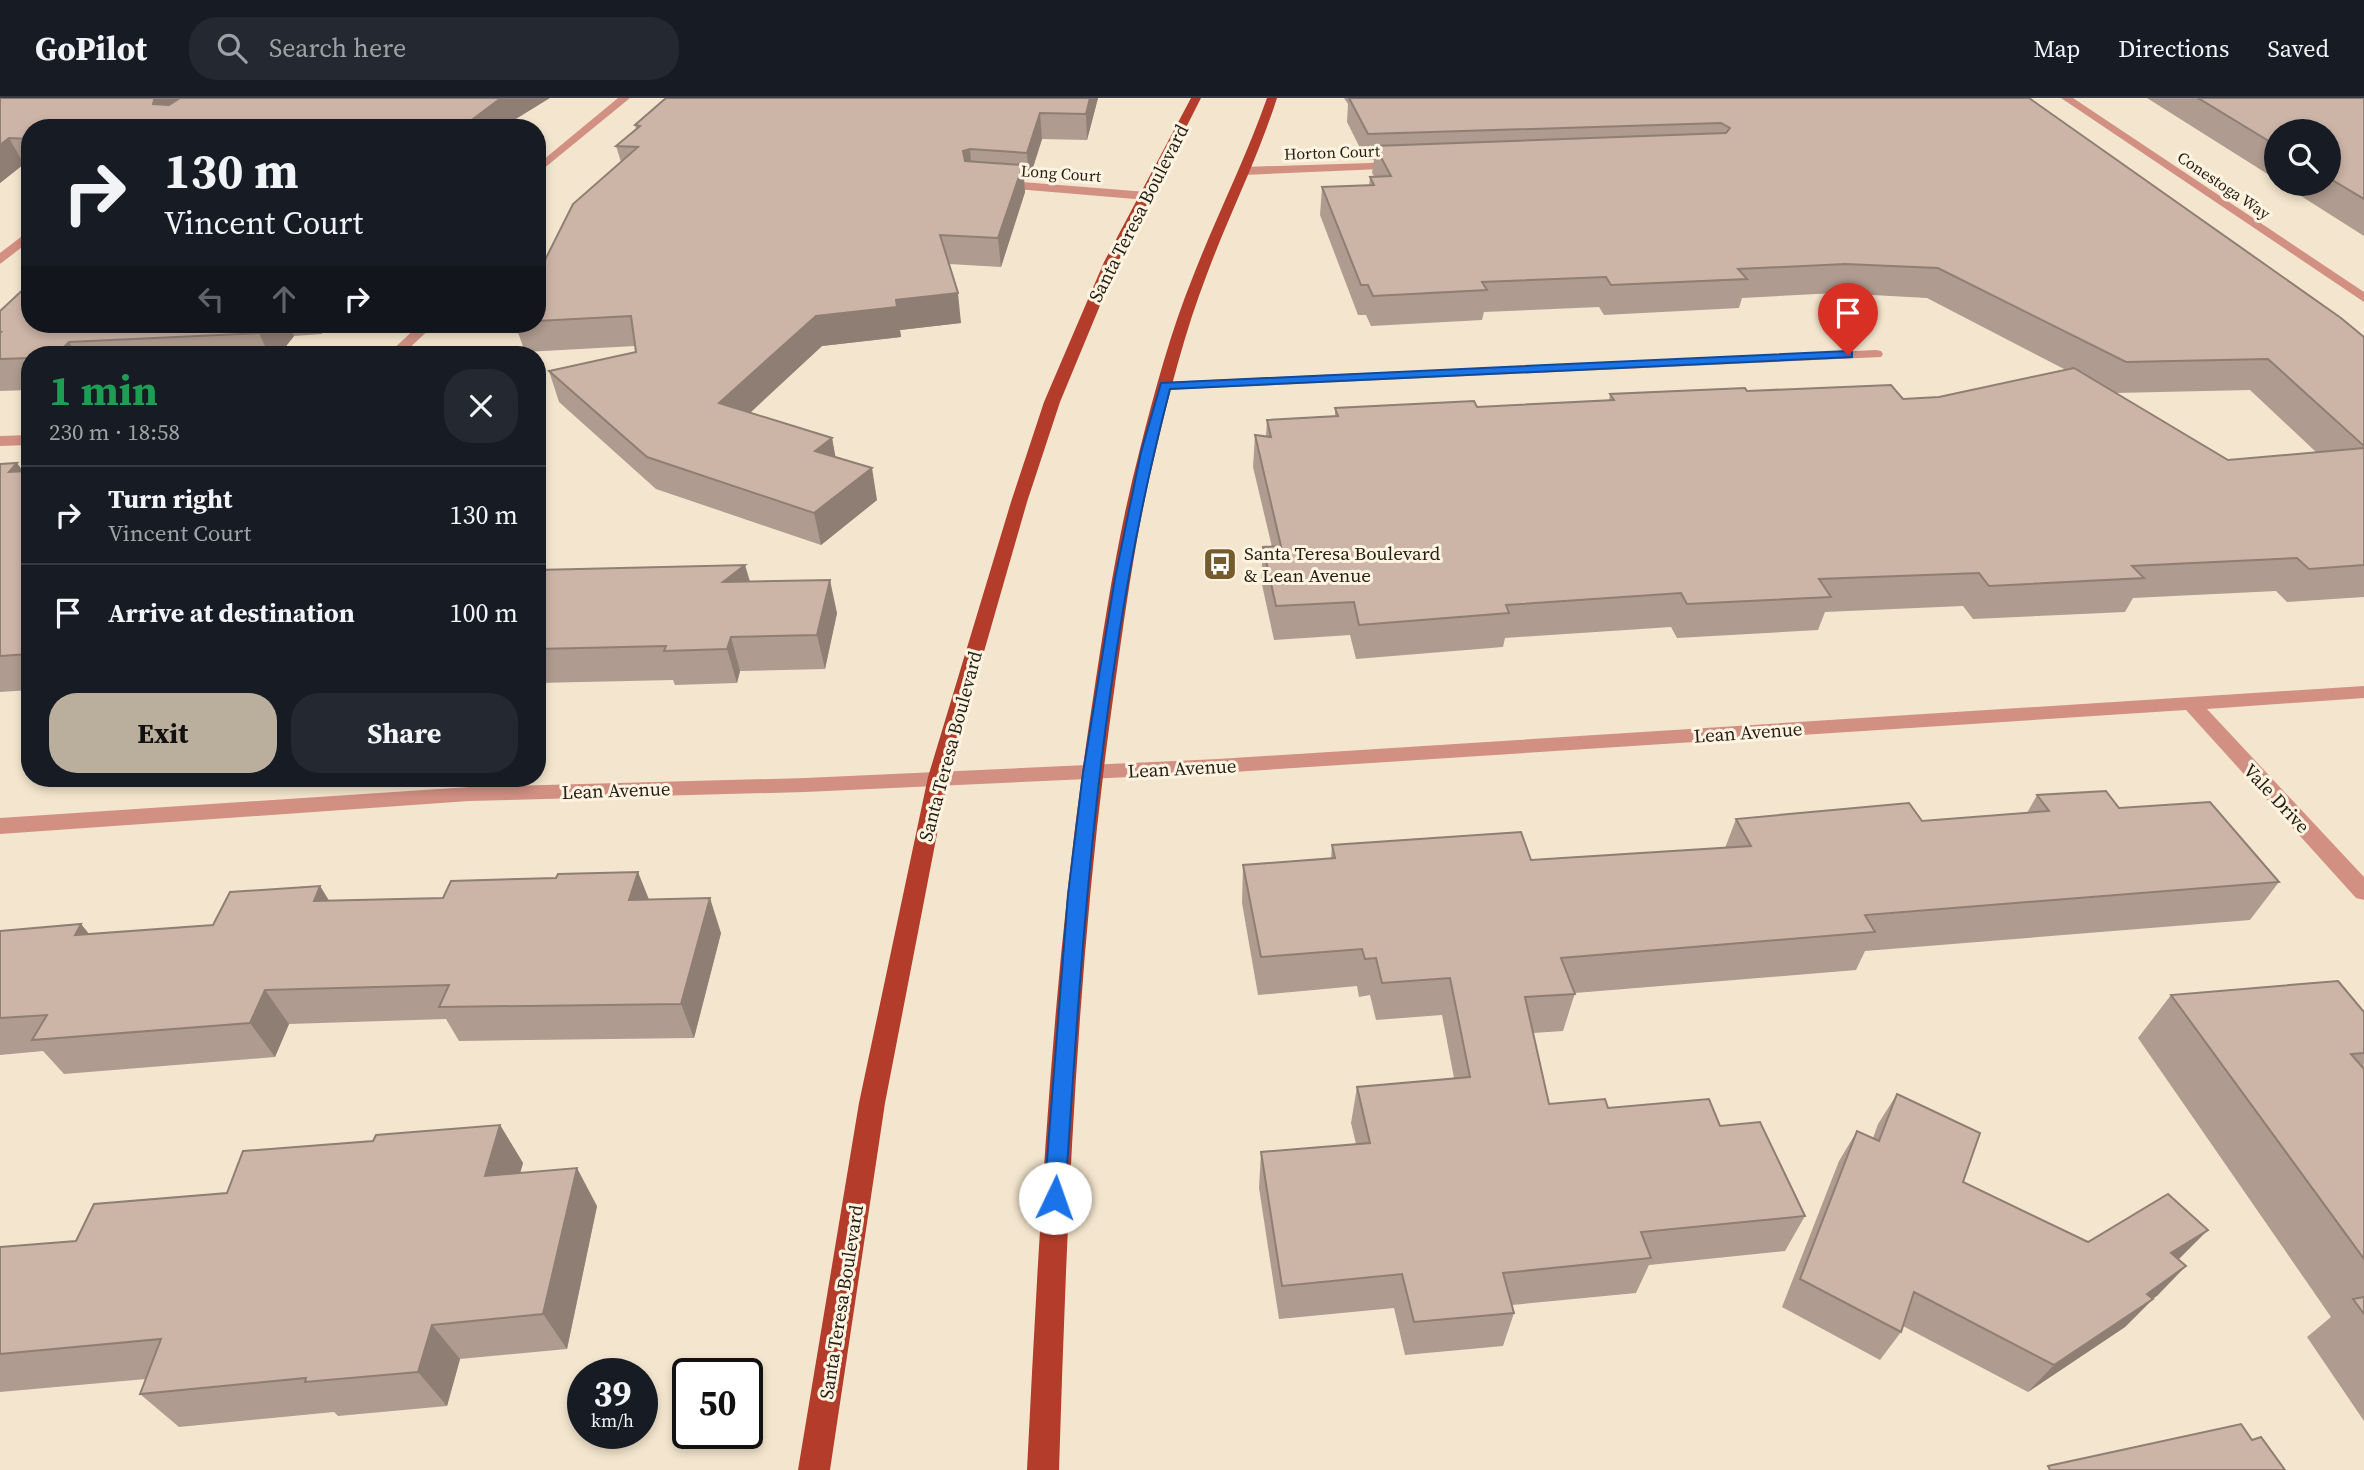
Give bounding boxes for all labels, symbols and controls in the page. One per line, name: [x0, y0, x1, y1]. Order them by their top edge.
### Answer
search box: [189, 17, 679, 80]
text: GoPilot: [35, 26, 147, 71]
icon: search: [213, 29, 251, 67]
text: Search here: [269, 30, 406, 66]
text: Map: [2033, 32, 2080, 65]
text: Directions: [2118, 32, 2229, 65]
text: Saved: [2267, 32, 2329, 65]
street label: Santa Teresa Boulevard: [1082, 119, 1194, 306]
map controls: [2264, 119, 2341, 196]
button: search: [2264, 119, 2341, 196]
text: 130 m: [164, 137, 299, 204]
street label: Horton Court: [1284, 139, 1381, 165]
street label: Conestoga Way: [2173, 146, 2275, 225]
icon: right: [49, 147, 140, 238]
street label: Long Court: [1020, 159, 1103, 187]
text: Vincent Court: [164, 201, 363, 245]
icon: left: [192, 280, 230, 318]
icon: ahead: [265, 280, 303, 318]
icon: right: [338, 280, 376, 318]
pin: [1818, 283, 1878, 355]
icon: arrive: [1829, 294, 1867, 332]
text: 1 min: [49, 361, 158, 419]
button: close: [444, 369, 518, 443]
text: 230 m · 18:58: [49, 416, 180, 448]
text: Turn right: [108, 481, 232, 517]
icon: right: [49, 496, 87, 534]
text: 130 m: [450, 497, 518, 533]
text: Vincent Court: [108, 517, 251, 549]
place label: Santa Teresa Boulevard & Lean Avenue: [1244, 540, 1440, 588]
bus stop icon: Santa Teresa Boulevard & Lean Avenue: [1201, 545, 1239, 583]
icon: arrive: [49, 594, 87, 632]
text: Arrive at destination: [108, 595, 355, 631]
text: 100 m: [450, 595, 518, 631]
street label: Santa Teresa Boulevard: [912, 648, 988, 844]
button: Exit: [49, 693, 277, 773]
button: Share: [291, 693, 518, 773]
street label: Lean Avenue: [1693, 715, 1803, 749]
street label: Lean Avenue: [1127, 752, 1237, 784]
street label: Vale Drive: [2238, 757, 2316, 839]
street label: Lean Avenue: [561, 775, 671, 805]
position arrow: [1018, 1161, 1092, 1235]
street label: Santa Teresa Boulevard: [813, 1203, 869, 1401]
speed limit sign: 50: [672, 1358, 763, 1449]
text: 39: [594, 1370, 631, 1418]
text: km/h: [591, 1408, 634, 1433]

